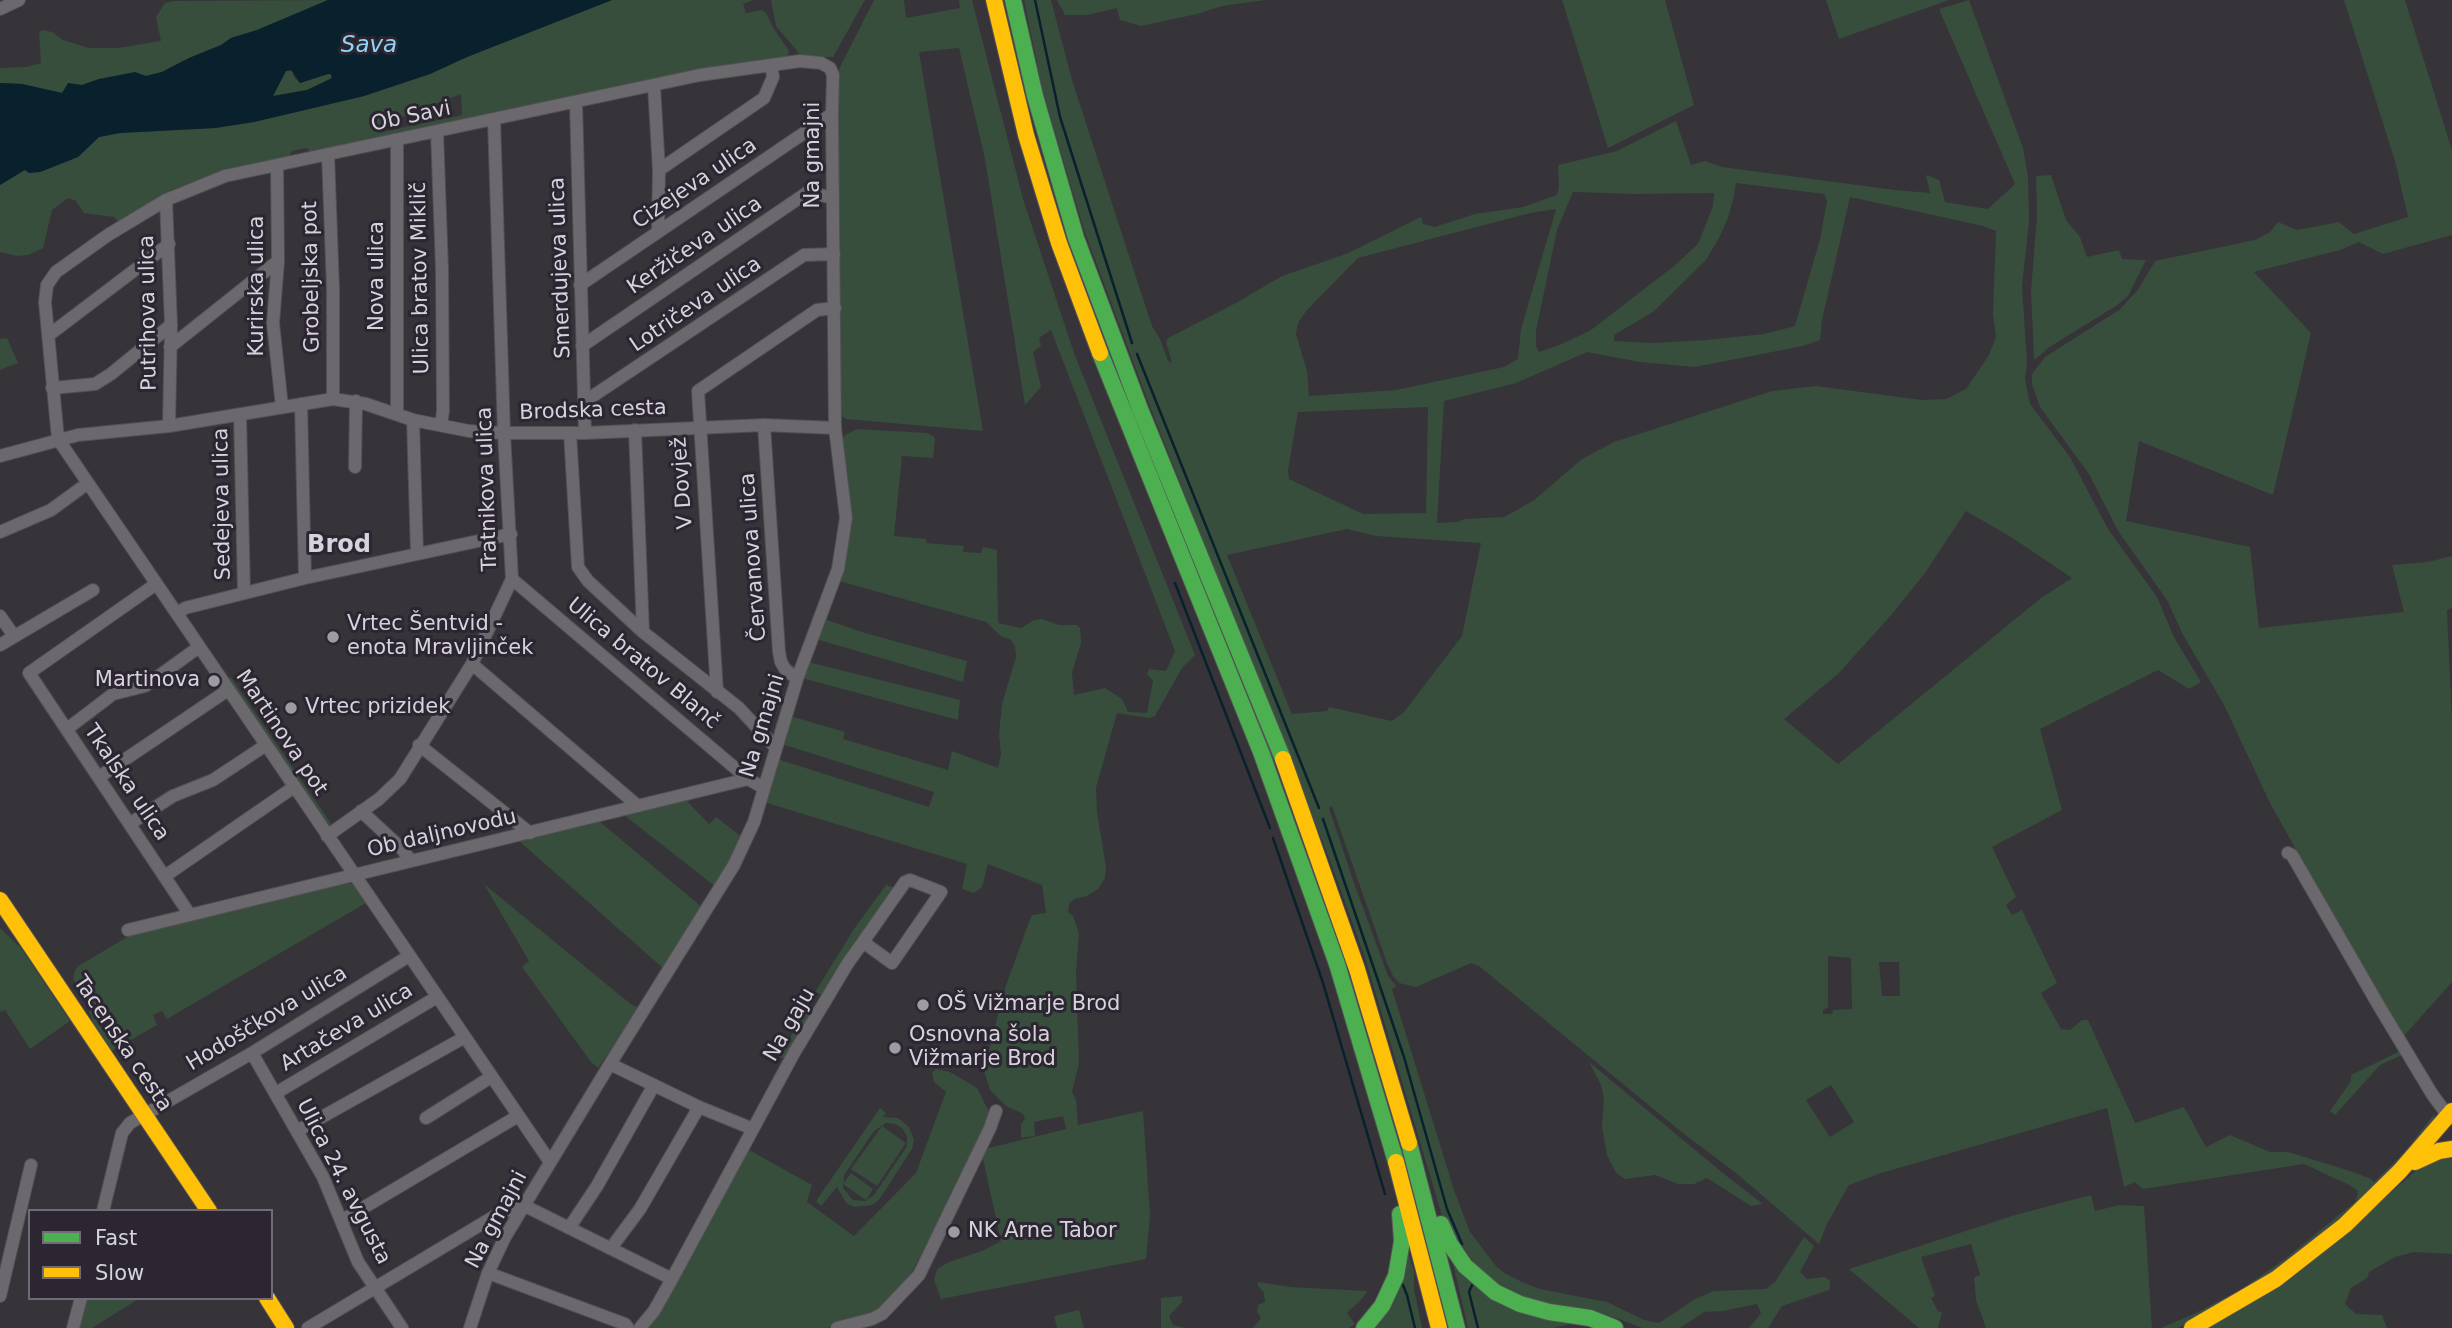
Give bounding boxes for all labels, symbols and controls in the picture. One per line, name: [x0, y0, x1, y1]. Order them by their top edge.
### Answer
water label: Sava: [341, 32, 397, 60]
street label: Ob Savi: [369, 96, 453, 138]
street label: Na gmajni: [801, 102, 827, 208]
street label: Cizejeva ulica: [628, 133, 762, 235]
street label: Smerdujeva ulica: [545, 177, 577, 359]
street label: Ulica bratov Miklič: [407, 182, 435, 374]
street label: Keržičeva ulica: [623, 192, 767, 300]
street label: Grobeljska pot: [298, 201, 326, 353]
street label: Kurirska ulica: [245, 216, 271, 356]
street label: Nova ulica: [365, 221, 391, 331]
street label: Putrihova ulica: [135, 235, 163, 391]
street label: Lotričeva ulica: [626, 252, 766, 358]
street label: Brodska cesta: [519, 396, 667, 426]
street label: Tratnikova ulica: [473, 406, 503, 572]
street label: Sedejeva ulica: [209, 427, 237, 581]
street label: V Dovjež: [667, 436, 699, 530]
street label: Červanova ulica: [736, 472, 772, 642]
district label: Brod: [307, 532, 371, 560]
street label: Ulica bratov Blanč: [562, 593, 724, 735]
place label: Vrtec Šentvid - enota Mravljinček: [347, 612, 533, 662]
marker: Vrtec Šentvid - enota Mravljinček: [325, 629, 341, 645]
street label: Martinova pot: [230, 665, 332, 801]
place label: Martinova: [95, 668, 200, 694]
street label: Na gmajni: [735, 671, 791, 781]
marker: Martinova: [206, 673, 222, 689]
place label: Vrtec prizidek: [305, 695, 450, 721]
marker: Vrtec prizidek: [283, 700, 299, 716]
street label: Tkalska ulica: [78, 720, 174, 846]
street label: Ob daljnovodu: [365, 805, 519, 863]
street label: Hodoščkova ulica: [182, 961, 352, 1077]
street label: Tacenska cesta: [67, 971, 177, 1117]
street label: Artačeva ulica: [276, 979, 418, 1077]
street label: Na gaju: [759, 984, 821, 1066]
place label: OŠ Vižmarje Brod: [937, 992, 1120, 1018]
marker: OŠ Vižmarje Brod: [915, 997, 931, 1013]
place label: Osnovna šola Vižmarje Brod: [909, 1023, 1056, 1073]
marker: Osnovna šola Vižmarje Brod: [887, 1040, 903, 1056]
street label: Ulica 24. avgusta: [290, 1095, 396, 1269]
street label: Na gmajni: [461, 1167, 533, 1273]
legend: [28, 1209, 273, 1300]
place label: NK Arne Tabor: [968, 1219, 1117, 1245]
marker: NK Arne Tabor: [946, 1224, 962, 1240]
text: Fast: [95, 1226, 137, 1250]
text: Slow: [95, 1261, 144, 1285]

